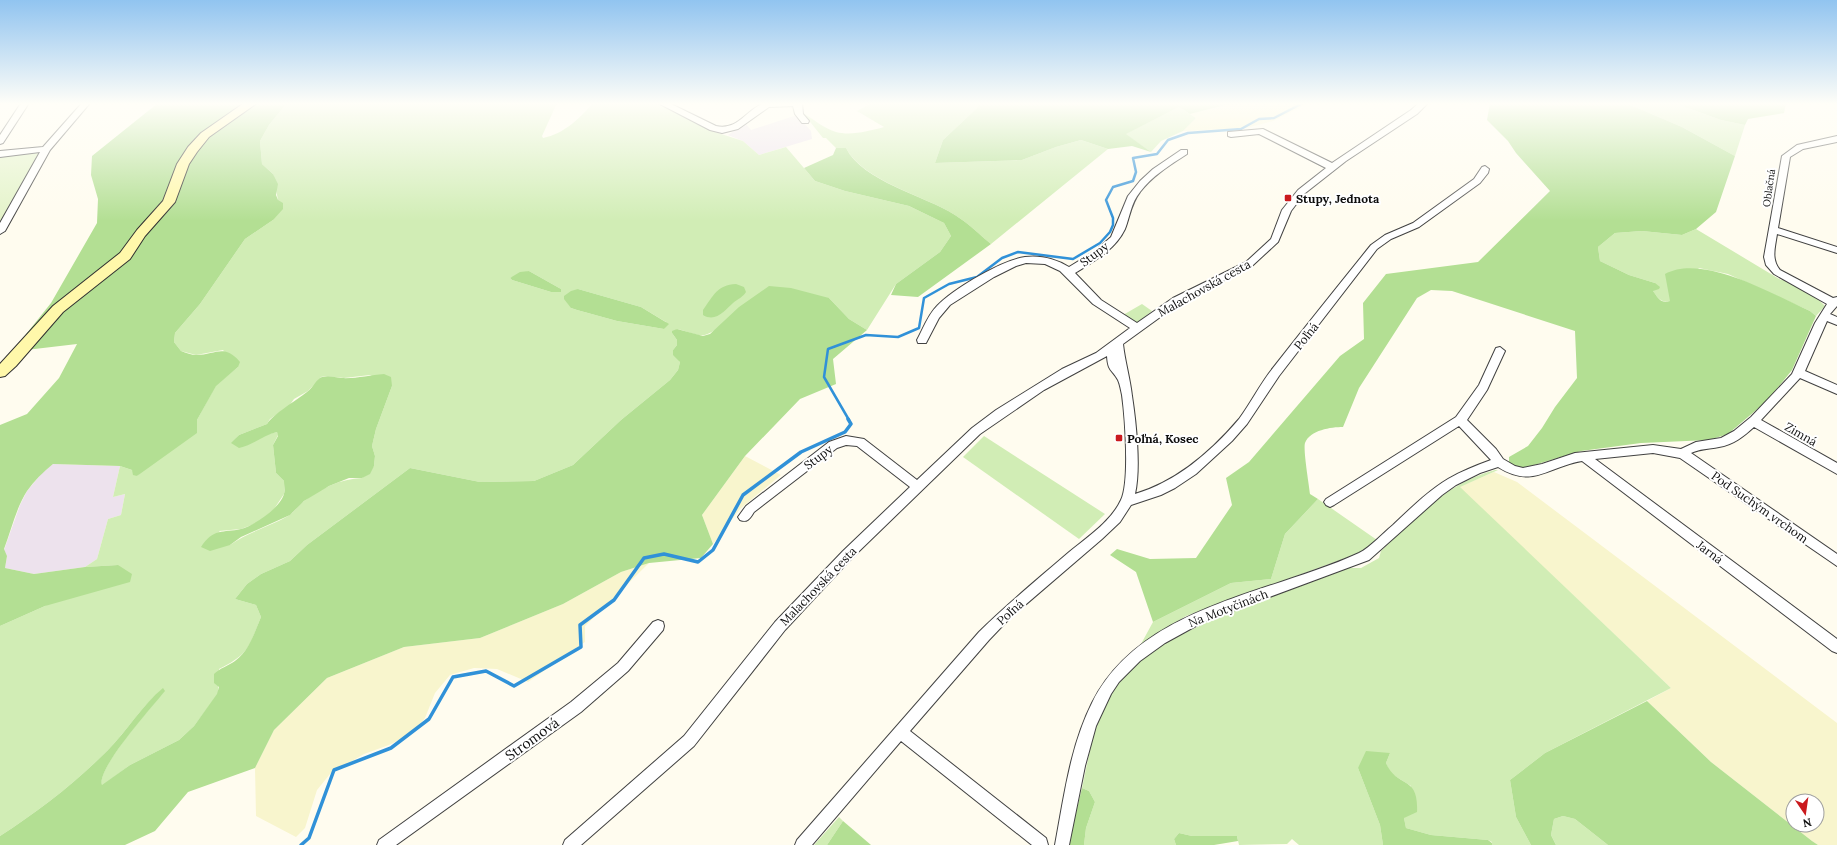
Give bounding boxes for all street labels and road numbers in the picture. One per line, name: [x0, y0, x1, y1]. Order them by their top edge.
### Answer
street label: Oblačná: [1760, 168, 1778, 208]
street label: Stupy: [1077, 238, 1112, 270]
street label: Malachovská cesta: [1155, 256, 1253, 320]
street label: Poľná: [1290, 319, 1322, 353]
street label: Zimná: [1782, 419, 1820, 449]
street label: Stupy: [801, 441, 836, 473]
street label: Pod Suchým vrchom: [1709, 468, 1811, 546]
street label: Jarná: [1693, 537, 1726, 567]
street label: Malachovská cesta: [777, 543, 859, 629]
street label: Na Motyčinách: [1186, 586, 1270, 630]
street label: Poľná: [993, 596, 1027, 628]
street label: Stromová: [502, 713, 562, 765]

